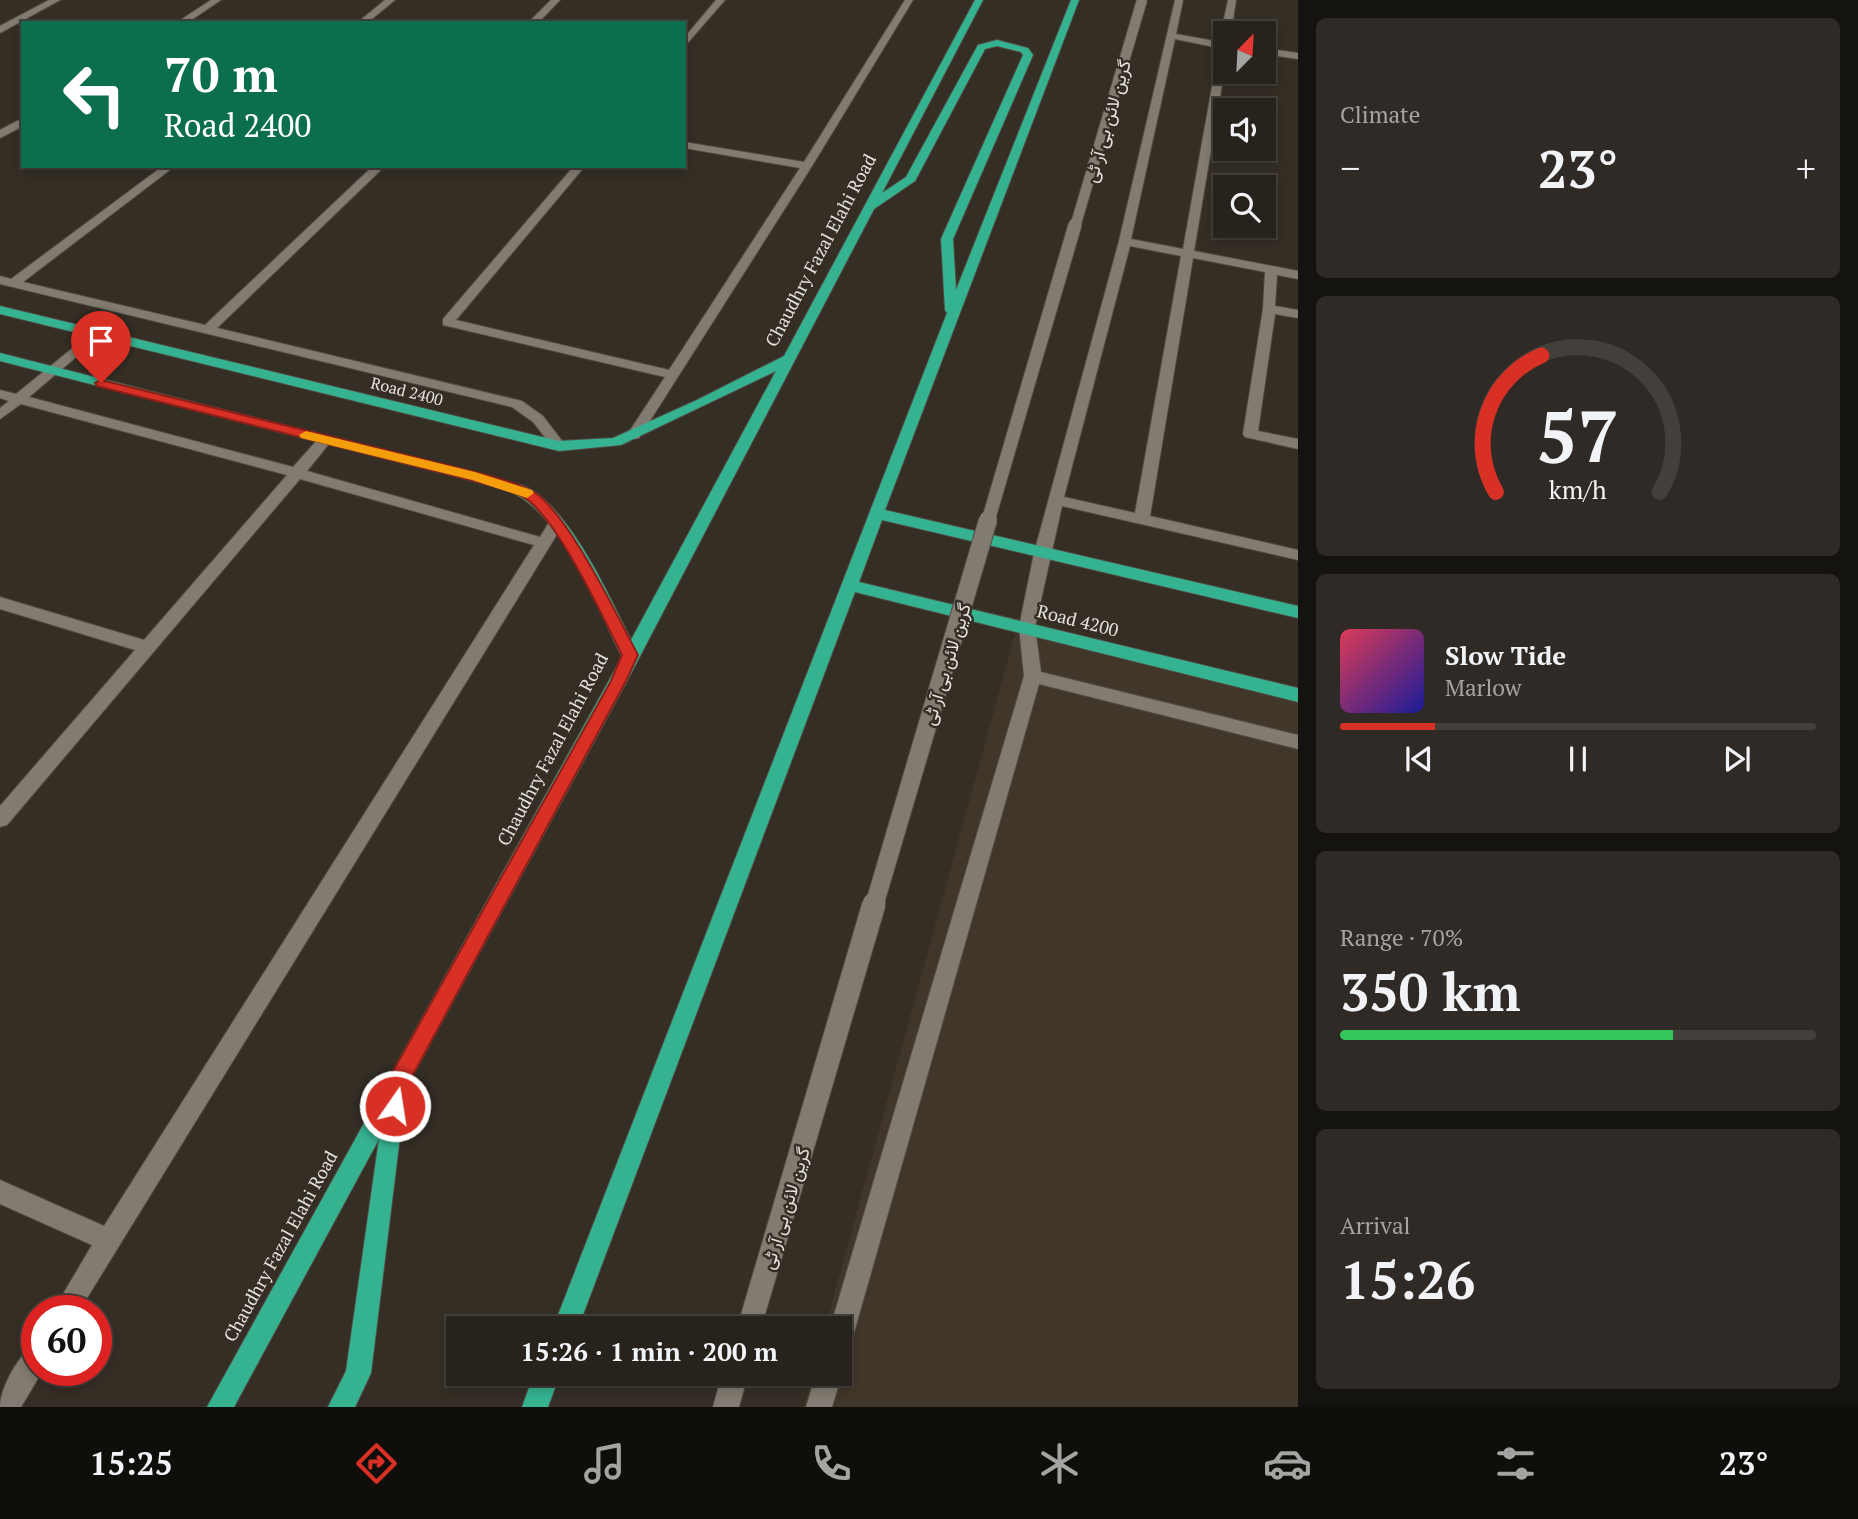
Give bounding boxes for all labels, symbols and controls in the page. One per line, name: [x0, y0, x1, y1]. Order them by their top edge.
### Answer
north arrow: [1213, 21, 1276, 84]
map controls: [1213, 21, 1276, 238]
text: 70 m: [164, 41, 278, 106]
icon: left: [49, 49, 140, 140]
street label: گرین لائن بی آر ٹی: [1078, 57, 1136, 185]
button: sound: [1213, 98, 1276, 161]
text: Climate: [1340, 99, 1420, 130]
text: Road 2400: [164, 104, 311, 146]
text: 23°: [1538, 134, 1618, 203]
text: −: [1340, 143, 1360, 193]
text: +: [1796, 143, 1816, 193]
street label: Chaudhry Fazal Elahi Road: [759, 150, 881, 350]
button: search: [1213, 175, 1276, 238]
pin: [71, 311, 131, 383]
icon: arrive: [82, 322, 120, 360]
street label: Road 2400: [369, 371, 445, 411]
text: 57: [1537, 386, 1619, 483]
text: km/h: [1549, 472, 1607, 505]
street label: Road 4200: [1035, 598, 1121, 642]
street label: گرین لائن بی آر ٹی: [916, 600, 976, 728]
text: Slow Tide: [1445, 638, 1566, 672]
street label: Chaudhry Fazal Elahi Road: [491, 649, 613, 849]
text: Marlow: [1445, 672, 1522, 703]
icon: previous: [1400, 740, 1438, 778]
icon: pause: [1559, 740, 1597, 778]
icon: next: [1718, 740, 1756, 778]
text: Range · 70%: [1340, 922, 1463, 953]
text: 350 km: [1340, 957, 1521, 1026]
position arrow: [358, 1069, 432, 1143]
street label: گرین لائن بی آر ٹی: [755, 1144, 815, 1272]
street label: Chaudhry Fazal Elahi Road: [217, 1146, 343, 1346]
text: Arrival: [1340, 1210, 1411, 1241]
text: 15:26: [1340, 1245, 1475, 1314]
speed limit sign: 60: [21, 1295, 112, 1386]
text: 15:26 · 1 min · 200 m: [520, 1334, 778, 1368]
icon: directions: [352, 1439, 401, 1488]
icon: music: [580, 1439, 629, 1488]
icon: phone: [807, 1439, 856, 1488]
icon: climate: [1035, 1439, 1084, 1488]
icon: car: [1263, 1439, 1312, 1488]
icon: filters: [1491, 1439, 1540, 1488]
text: 15:25: [89, 1442, 173, 1484]
text: 23°: [1719, 1442, 1768, 1484]

